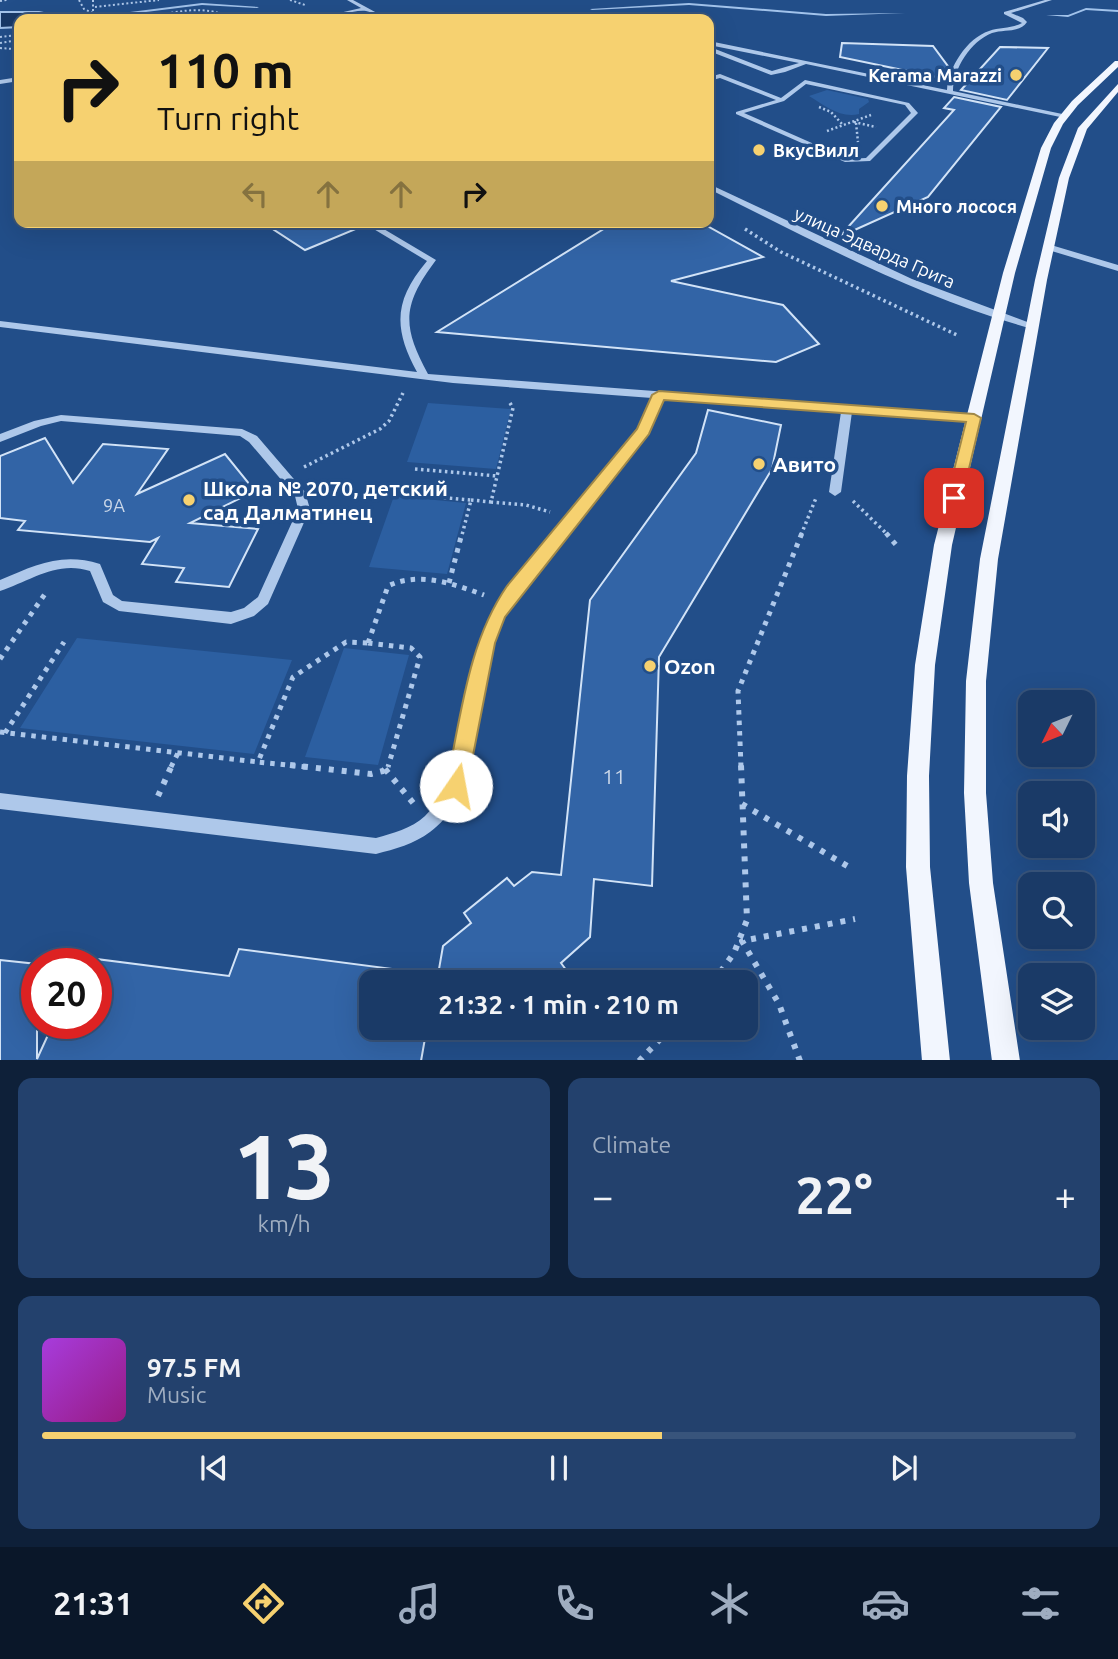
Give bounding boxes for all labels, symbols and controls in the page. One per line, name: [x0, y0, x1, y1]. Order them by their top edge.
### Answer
icon: right: [42, 42, 133, 133]
text: 110 m: [157, 42, 294, 97]
place label: Kerama Marazzi: [868, 65, 1002, 85]
marker: Kerama Marazzi: [1008, 67, 1024, 83]
text: Turn right: [157, 100, 299, 136]
place label: ВкусВилл: [773, 140, 859, 160]
marker: ВкусВилл: [751, 142, 767, 158]
icon: left: [236, 175, 274, 213]
icon: ahead: [309, 175, 347, 213]
icon: ahead: [382, 175, 420, 213]
icon: right: [455, 175, 493, 213]
place label: Много лосося: [896, 196, 1017, 216]
marker: Много лосося: [874, 198, 890, 214]
street label: улица Эдварда Грига: [792, 203, 958, 291]
place label: Авито: [773, 452, 836, 476]
marker: Авито: [751, 456, 767, 472]
pin: [924, 468, 984, 528]
place label: Школа № 2070, детский сад Далматинец: [203, 476, 448, 524]
icon: arrive: [935, 479, 973, 517]
marker: Школа № 2070, детский сад Далматинец: [181, 492, 197, 508]
house number: 9А: [103, 495, 125, 515]
place label: Ozon: [664, 654, 715, 678]
marker: Ozon: [642, 658, 658, 674]
north arrow: [1018, 690, 1096, 766]
map controls: [1018, 690, 1095, 1040]
position arrow: [419, 749, 493, 823]
house number: 11: [602, 764, 626, 788]
button: sound: [1018, 781, 1095, 858]
button: search: [1018, 872, 1095, 949]
speed limit sign: 20: [21, 948, 112, 1039]
button: layers: [1018, 963, 1095, 1040]
text: 21:32 · 1 min · 210 m: [438, 990, 679, 1019]
text: 13: [233, 1114, 335, 1216]
text: Climate: [592, 1132, 671, 1157]
text: 22°: [795, 1166, 873, 1224]
text: −: [592, 1175, 613, 1217]
text: +: [1055, 1175, 1076, 1217]
text: km/h: [257, 1211, 311, 1236]
text: 97.5 FM: [147, 1353, 241, 1382]
text: Music: [147, 1382, 206, 1407]
icon: previous: [195, 1449, 233, 1487]
icon: pause: [540, 1449, 578, 1487]
icon: next: [885, 1449, 923, 1487]
icon: directions: [239, 1579, 288, 1628]
icon: music: [395, 1579, 444, 1628]
icon: phone: [550, 1579, 599, 1628]
icon: climate: [705, 1579, 754, 1628]
icon: car: [861, 1579, 910, 1628]
icon: filters: [1016, 1579, 1065, 1628]
text: 21:31: [53, 1585, 133, 1621]

